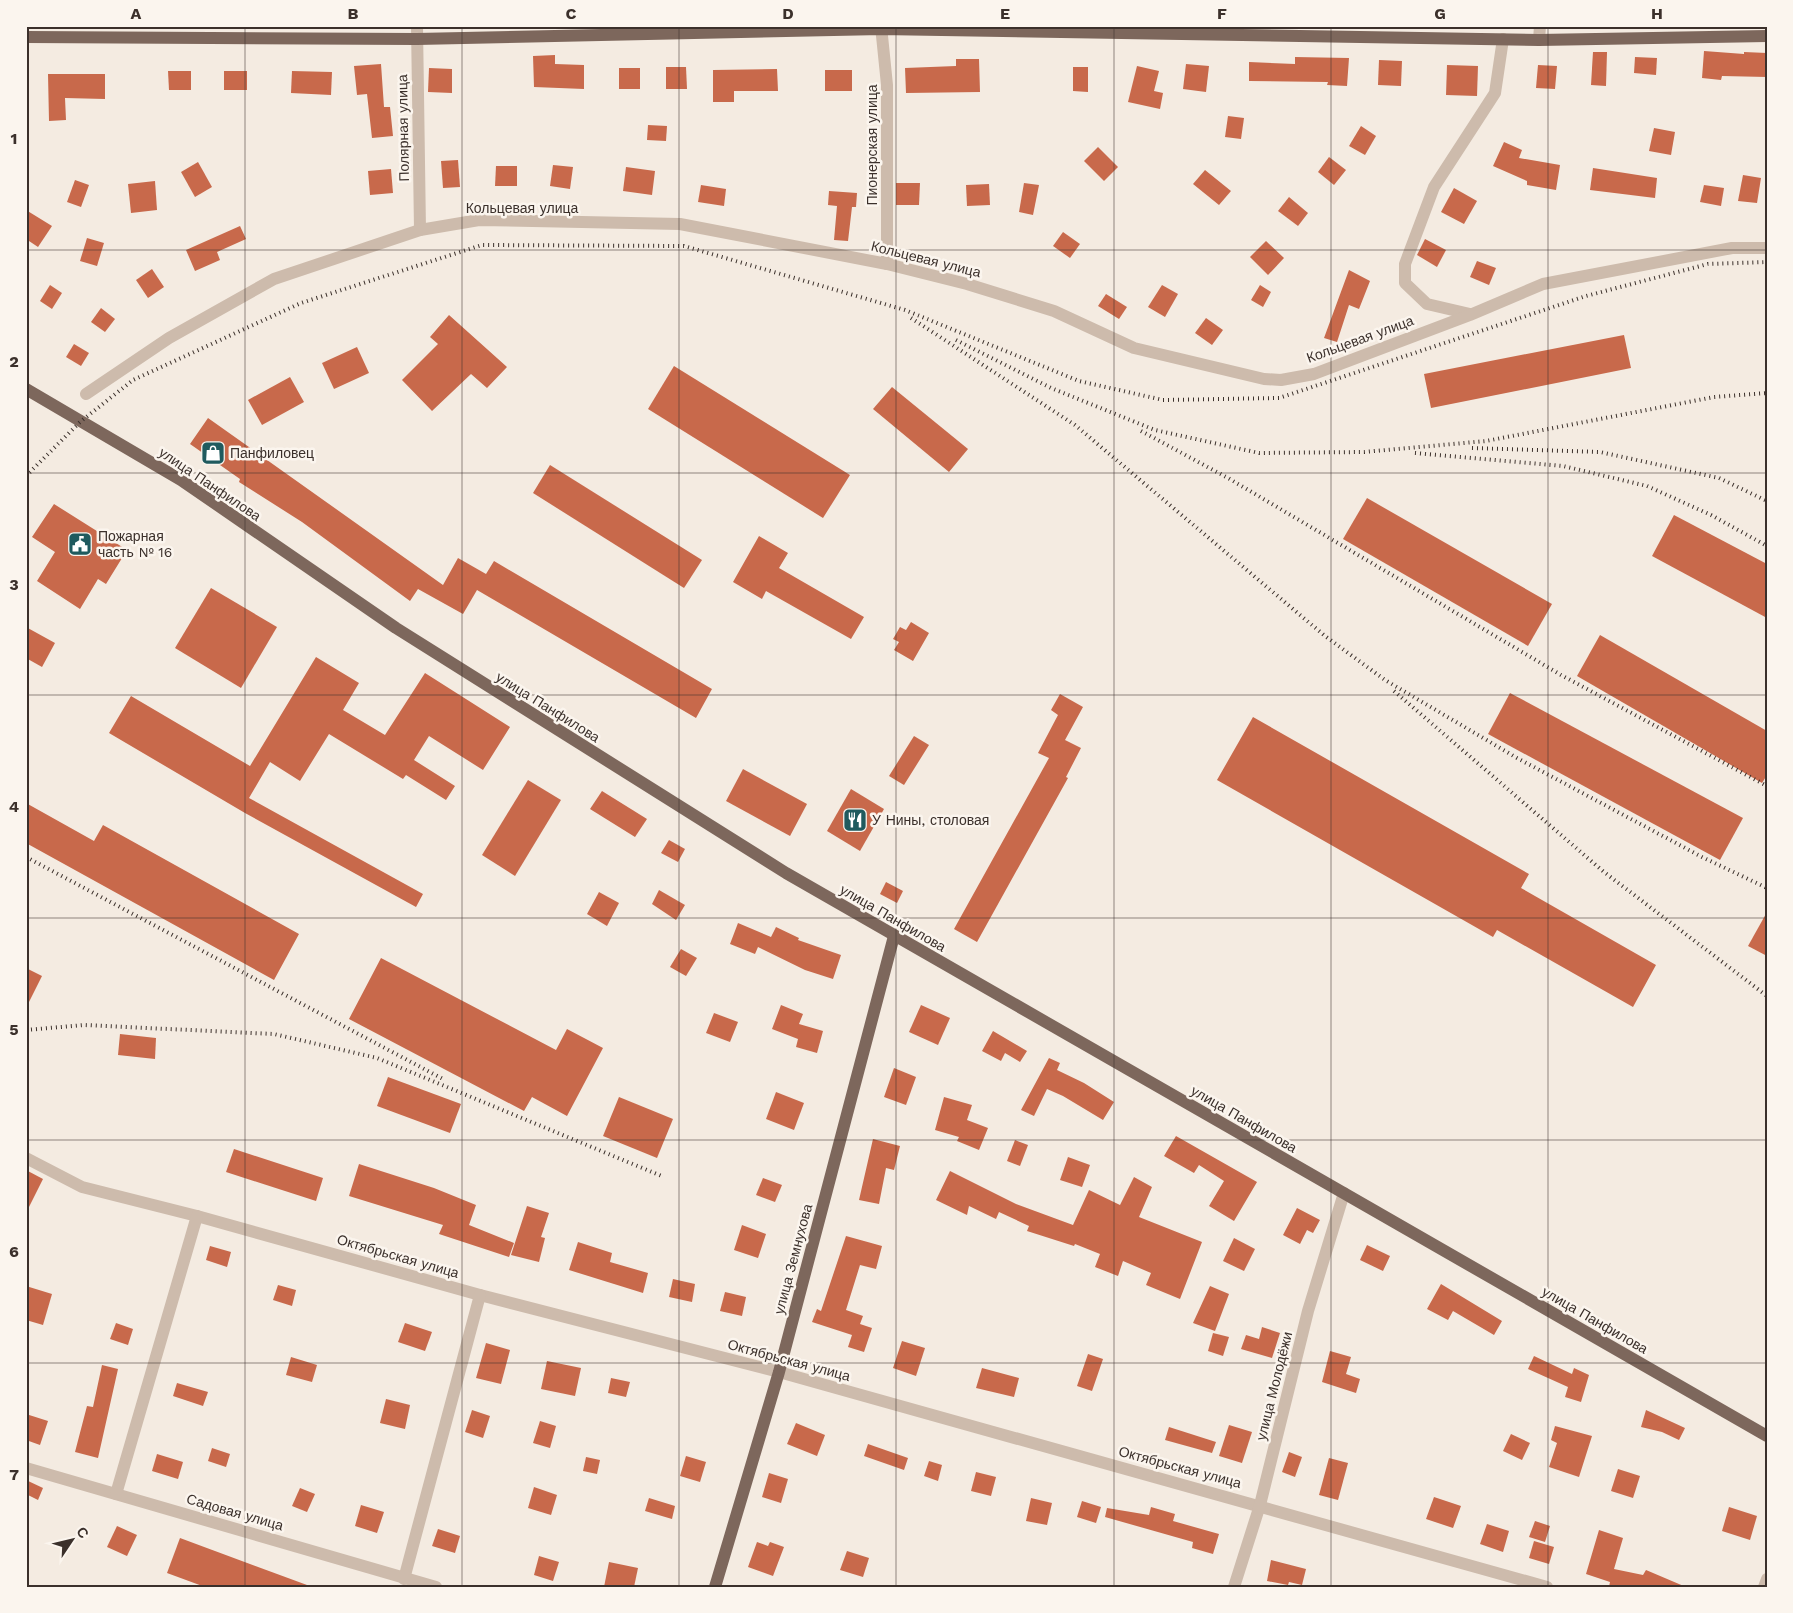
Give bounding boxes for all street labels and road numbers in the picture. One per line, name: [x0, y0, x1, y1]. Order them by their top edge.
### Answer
street label: Полярная улица: [394, 74, 412, 182]
street label: Пионерская улица: [864, 84, 880, 206]
street label: Кольцевая улица: [466, 200, 579, 216]
street label: Кольцевая улица: [869, 238, 983, 280]
street label: Кольцевая улица: [1304, 312, 1416, 366]
street label: улица Панфилова: [156, 444, 264, 524]
street label: улица Панфилова: [493, 669, 603, 746]
street label: улица Панфилова: [837, 881, 949, 955]
street label: улица Панфилова: [1188, 1082, 1300, 1156]
street label: улица Земнухова: [771, 1202, 815, 1316]
street label: Октябрьская улица: [335, 1231, 461, 1281]
street label: улица Панфилова: [1539, 1283, 1651, 1357]
street label: улица Молодёжи: [1253, 1330, 1295, 1442]
street label: Октябрьская улица: [726, 1336, 852, 1384]
street label: Октябрьская улица: [1117, 1443, 1243, 1491]
street label: Садовая улица: [185, 1491, 285, 1534]

